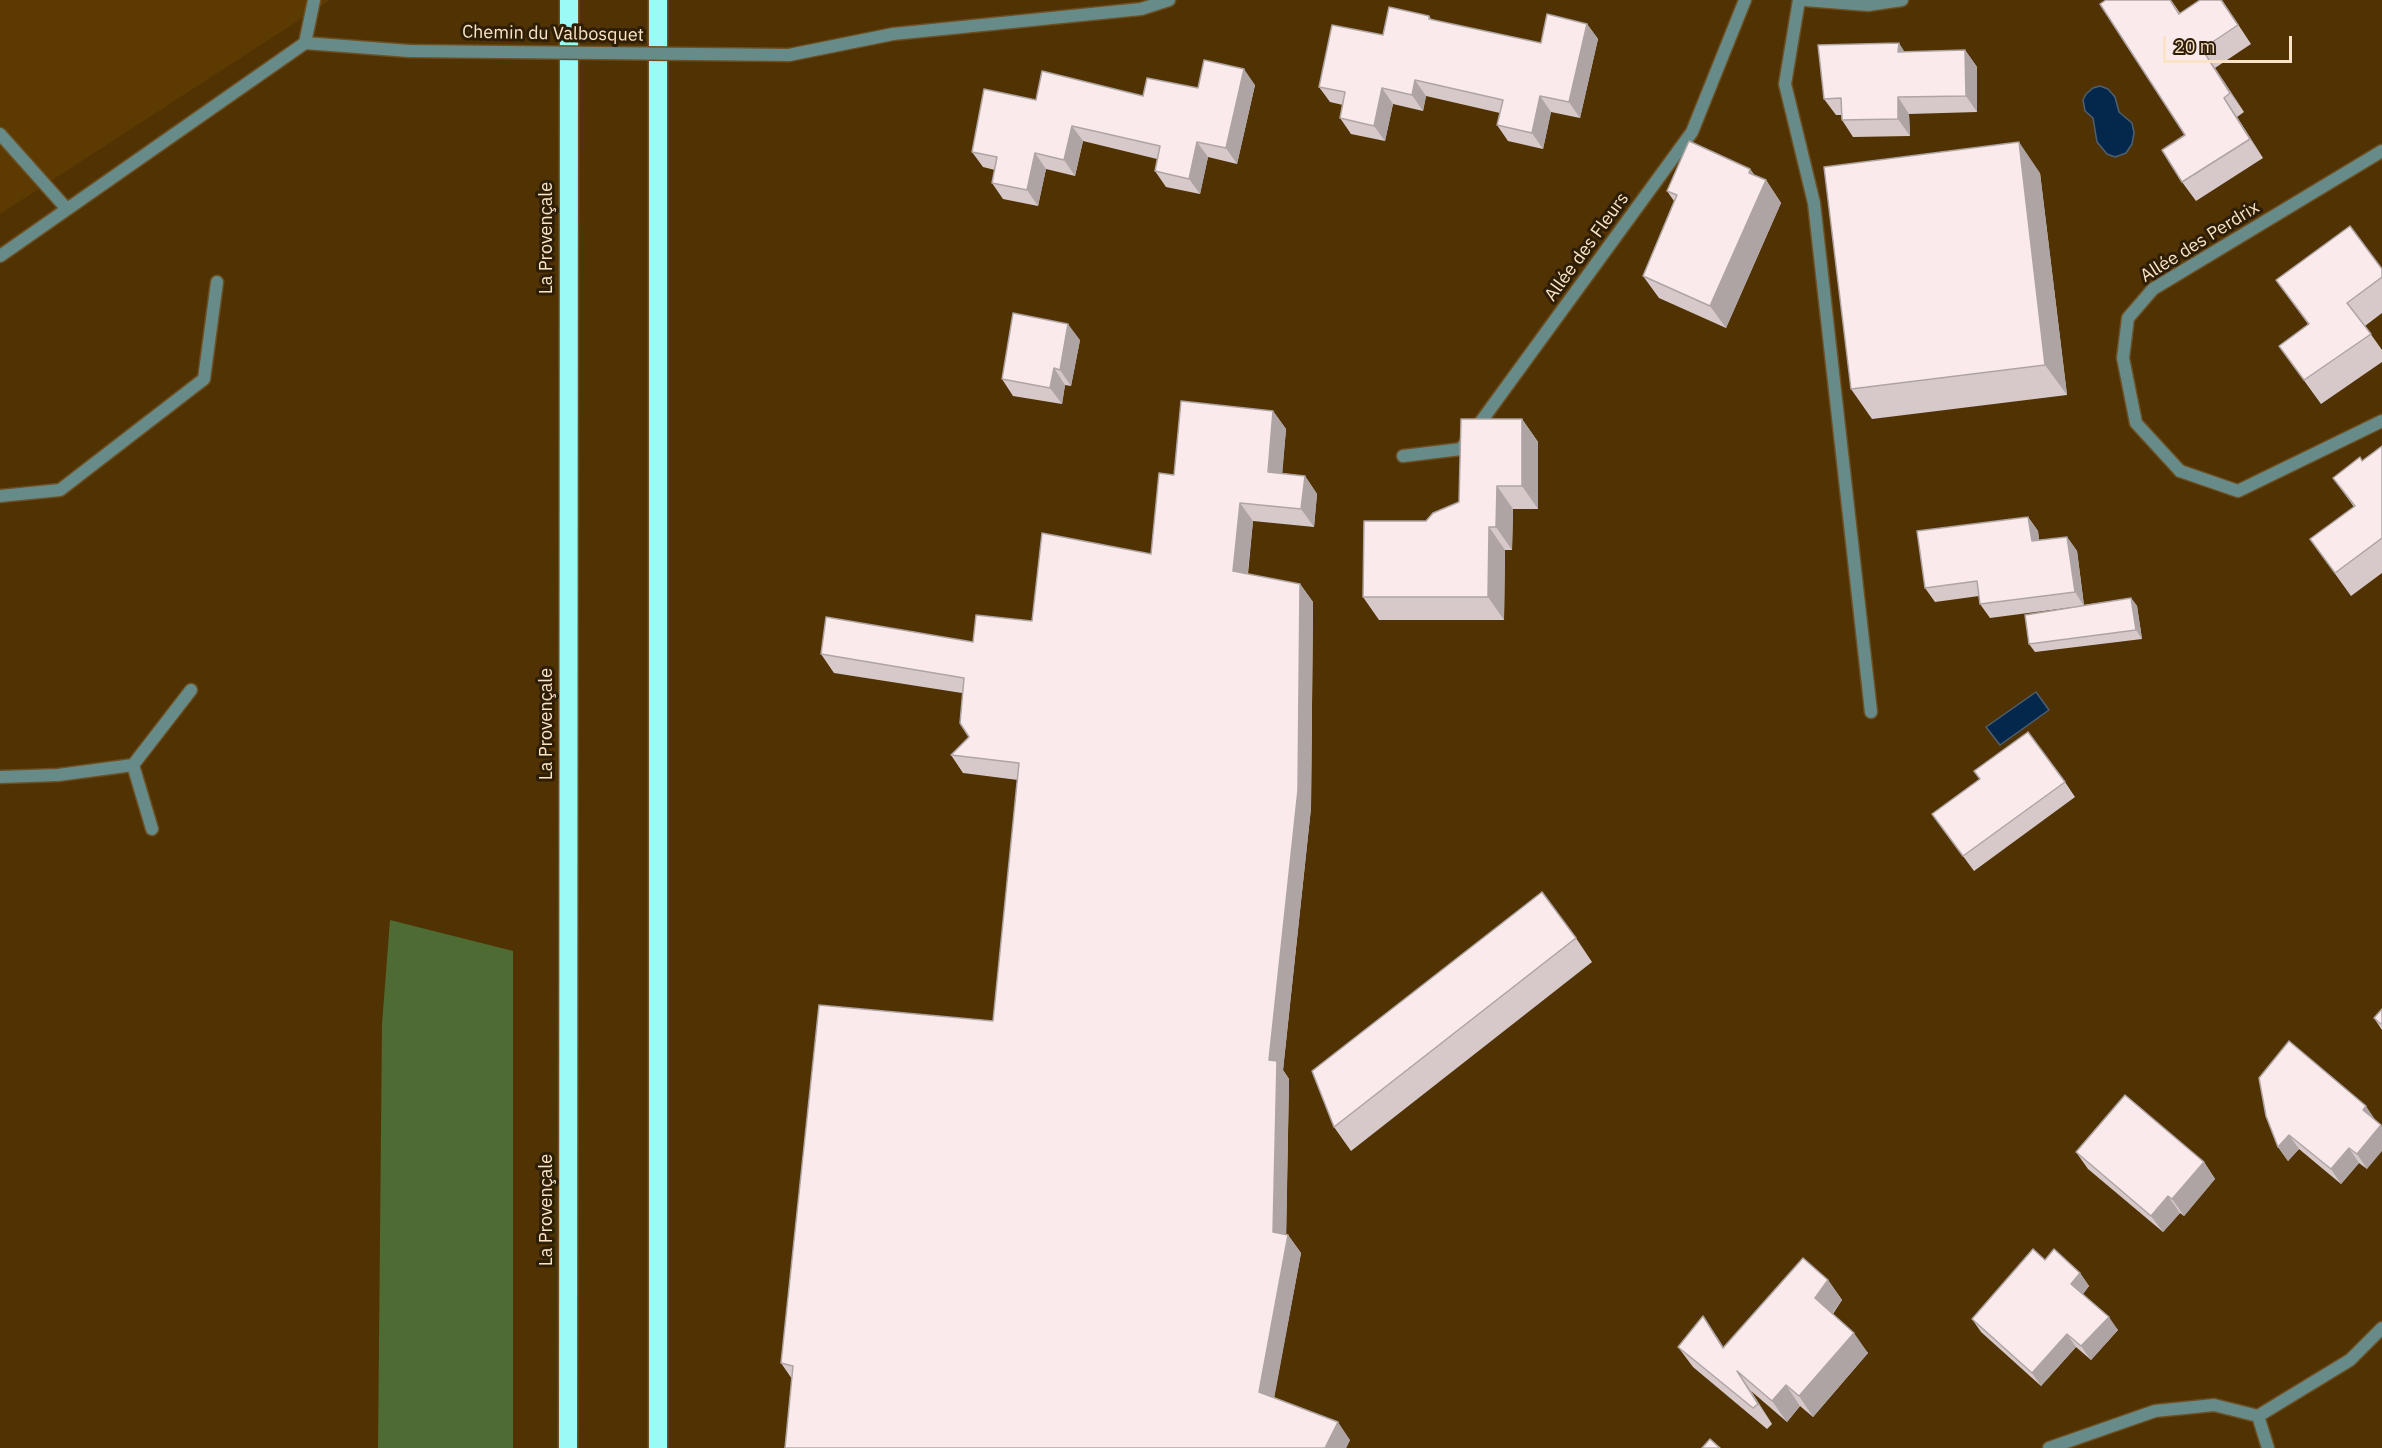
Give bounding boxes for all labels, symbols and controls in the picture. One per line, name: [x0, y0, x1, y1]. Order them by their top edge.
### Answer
street label: Chemin du Valbosquet: [462, 22, 644, 46]
scale bar: [2166, 24, 2295, 62]
text: 20 m: [2174, 35, 2216, 58]
street label: La Provençale: [536, 182, 558, 294]
street label: Allée des Fleurs: [1540, 188, 1634, 306]
street label: Allée des Perdrix: [2137, 197, 2263, 287]
street label: La Provençale: [536, 668, 558, 780]
street label: La Provençale: [536, 1154, 558, 1266]

